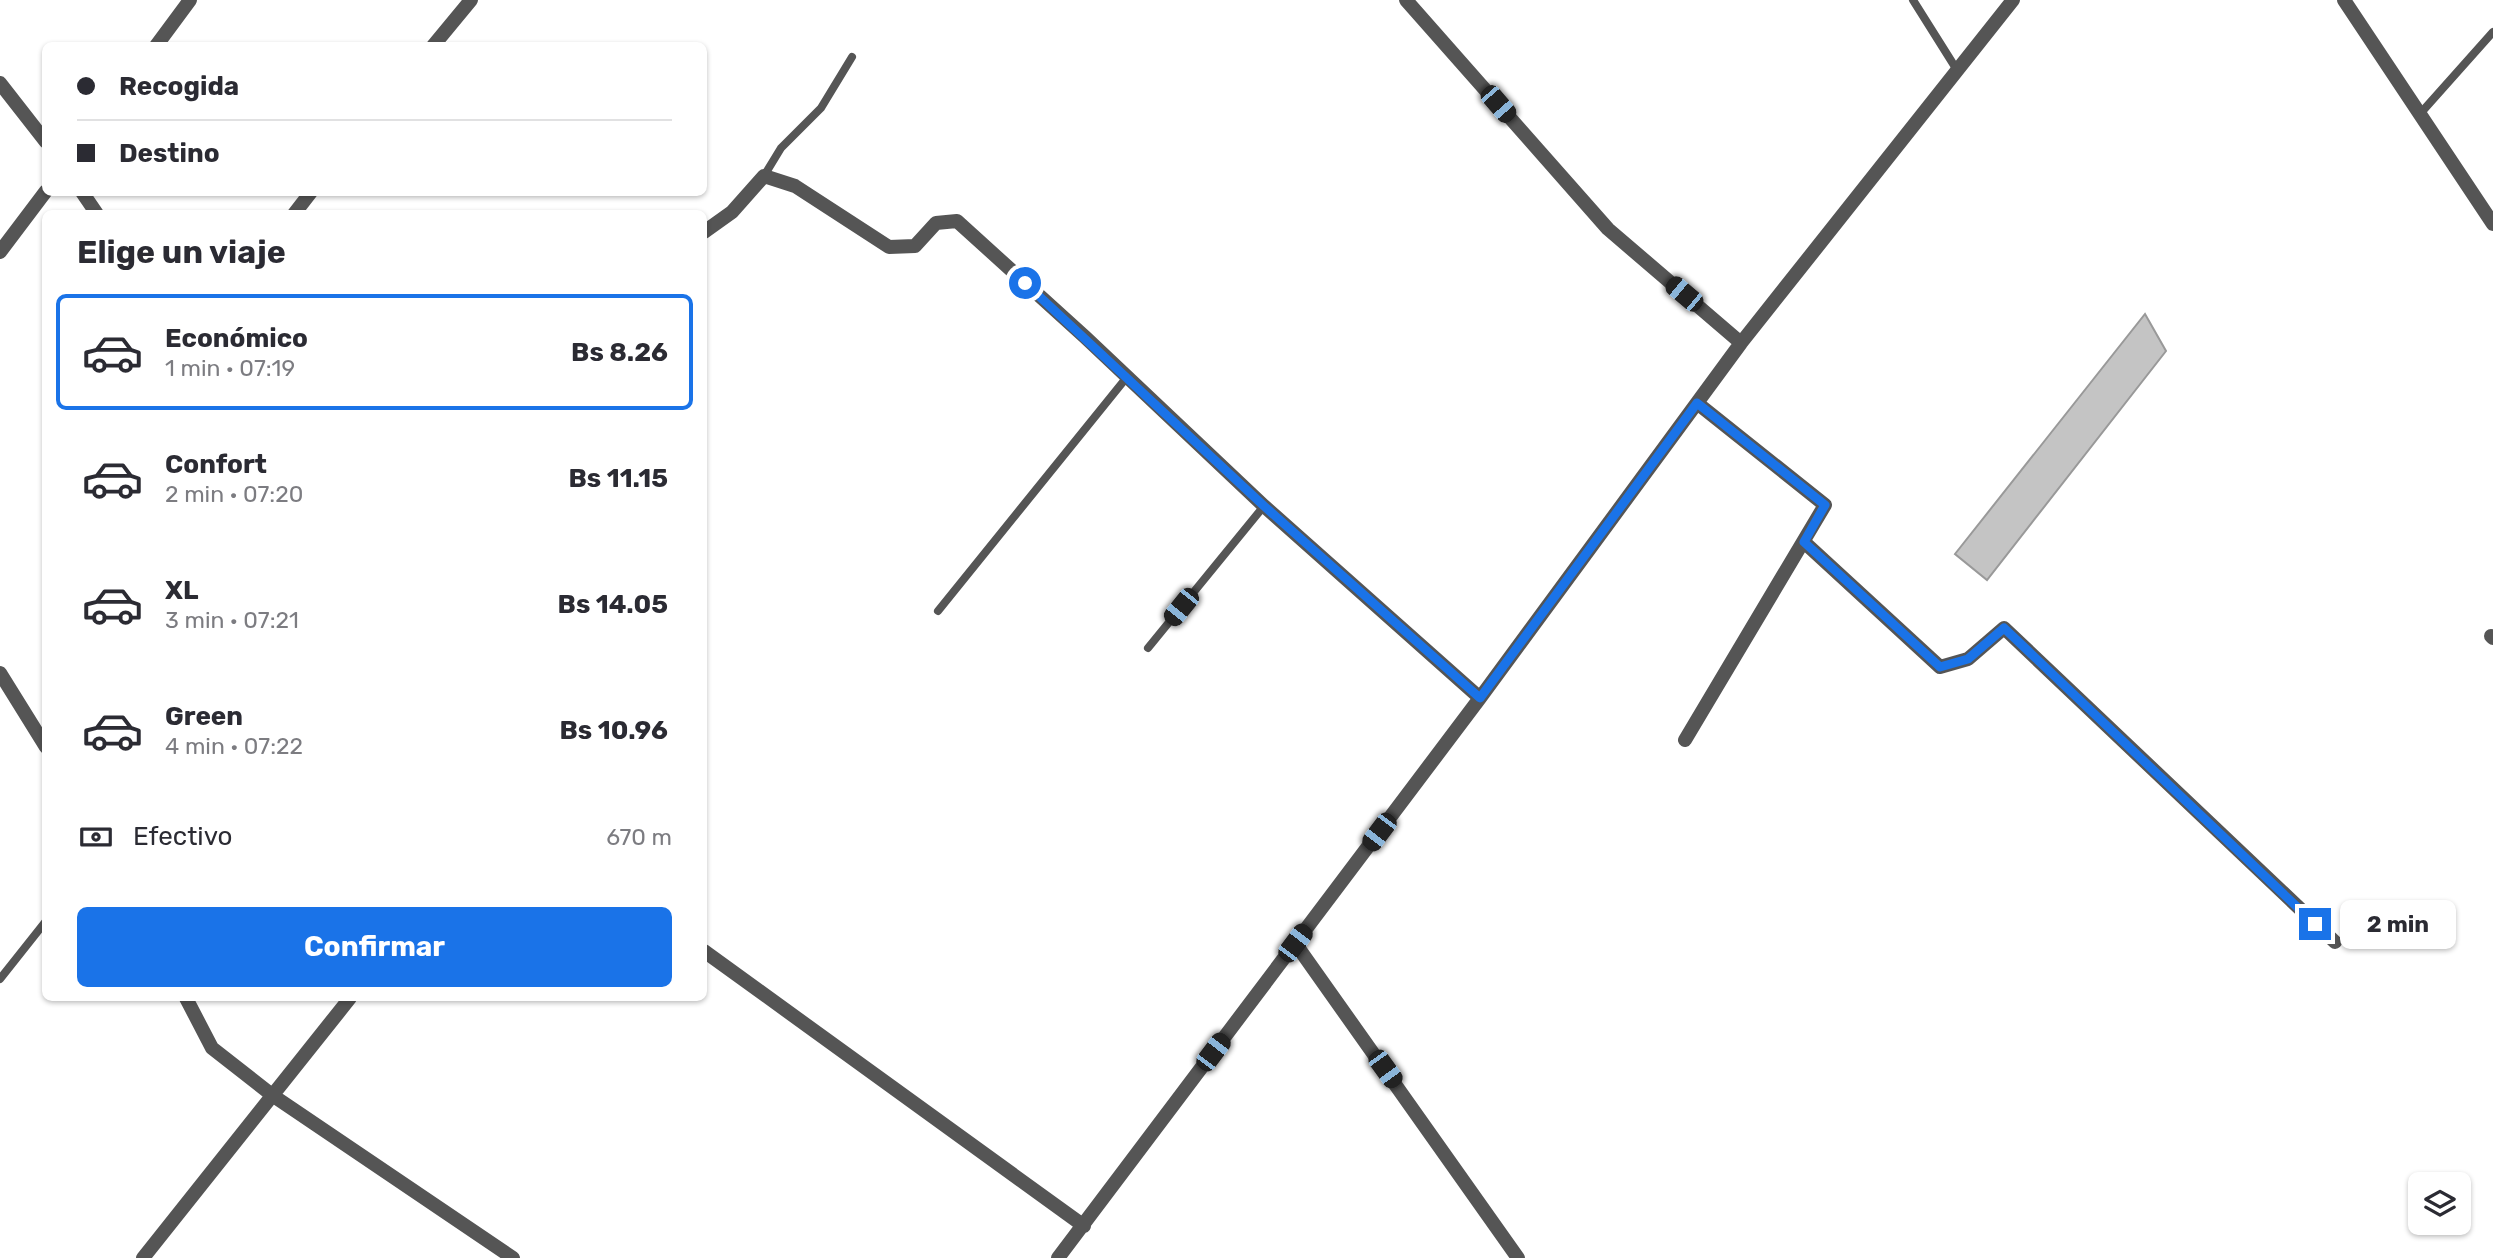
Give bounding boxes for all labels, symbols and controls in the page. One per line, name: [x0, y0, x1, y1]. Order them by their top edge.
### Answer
text: Recogida: [119, 71, 239, 102]
car: [1477, 81, 1520, 127]
text: Destino: [119, 138, 220, 169]
text: Elige un viaje: [77, 233, 286, 271]
route start: [1009, 267, 1041, 299]
car: [1662, 272, 1707, 316]
icon: car: [81, 321, 144, 384]
text: Económico: [165, 323, 308, 354]
text: Bs 8.26: [571, 337, 668, 368]
text: 1 min · 07:19: [165, 354, 295, 382]
icon: car: [81, 447, 144, 510]
text: Confort: [165, 449, 267, 480]
text: Bs 11.15: [569, 463, 668, 494]
text: 2 min · 07:20: [165, 480, 303, 508]
icon: car: [81, 573, 144, 636]
text: XL: [165, 575, 198, 606]
car: [1160, 584, 1203, 630]
text: Bs 14.05: [558, 589, 668, 620]
text: 3 min · 07:21: [165, 606, 299, 634]
icon: car: [81, 699, 144, 762]
text: Green: [165, 701, 243, 732]
text: Bs 10.96: [560, 715, 668, 746]
text: 4 min · 07:22: [165, 732, 303, 760]
car: [1358, 809, 1401, 855]
icon: cash: [77, 818, 115, 856]
text: Efectivo: [133, 821, 232, 852]
text: 670 m: [606, 823, 672, 851]
callout: 2 min: [2340, 900, 2455, 948]
button: Confirmar: [77, 907, 672, 987]
route end: [2299, 908, 2331, 940]
text: 2 min: [2367, 910, 2429, 938]
car: [1274, 920, 1317, 966]
car: [1192, 1029, 1235, 1075]
car: [1365, 1046, 1406, 1092]
map controls: [2408, 1172, 2471, 1235]
button: layers: [2408, 1172, 2471, 1235]

